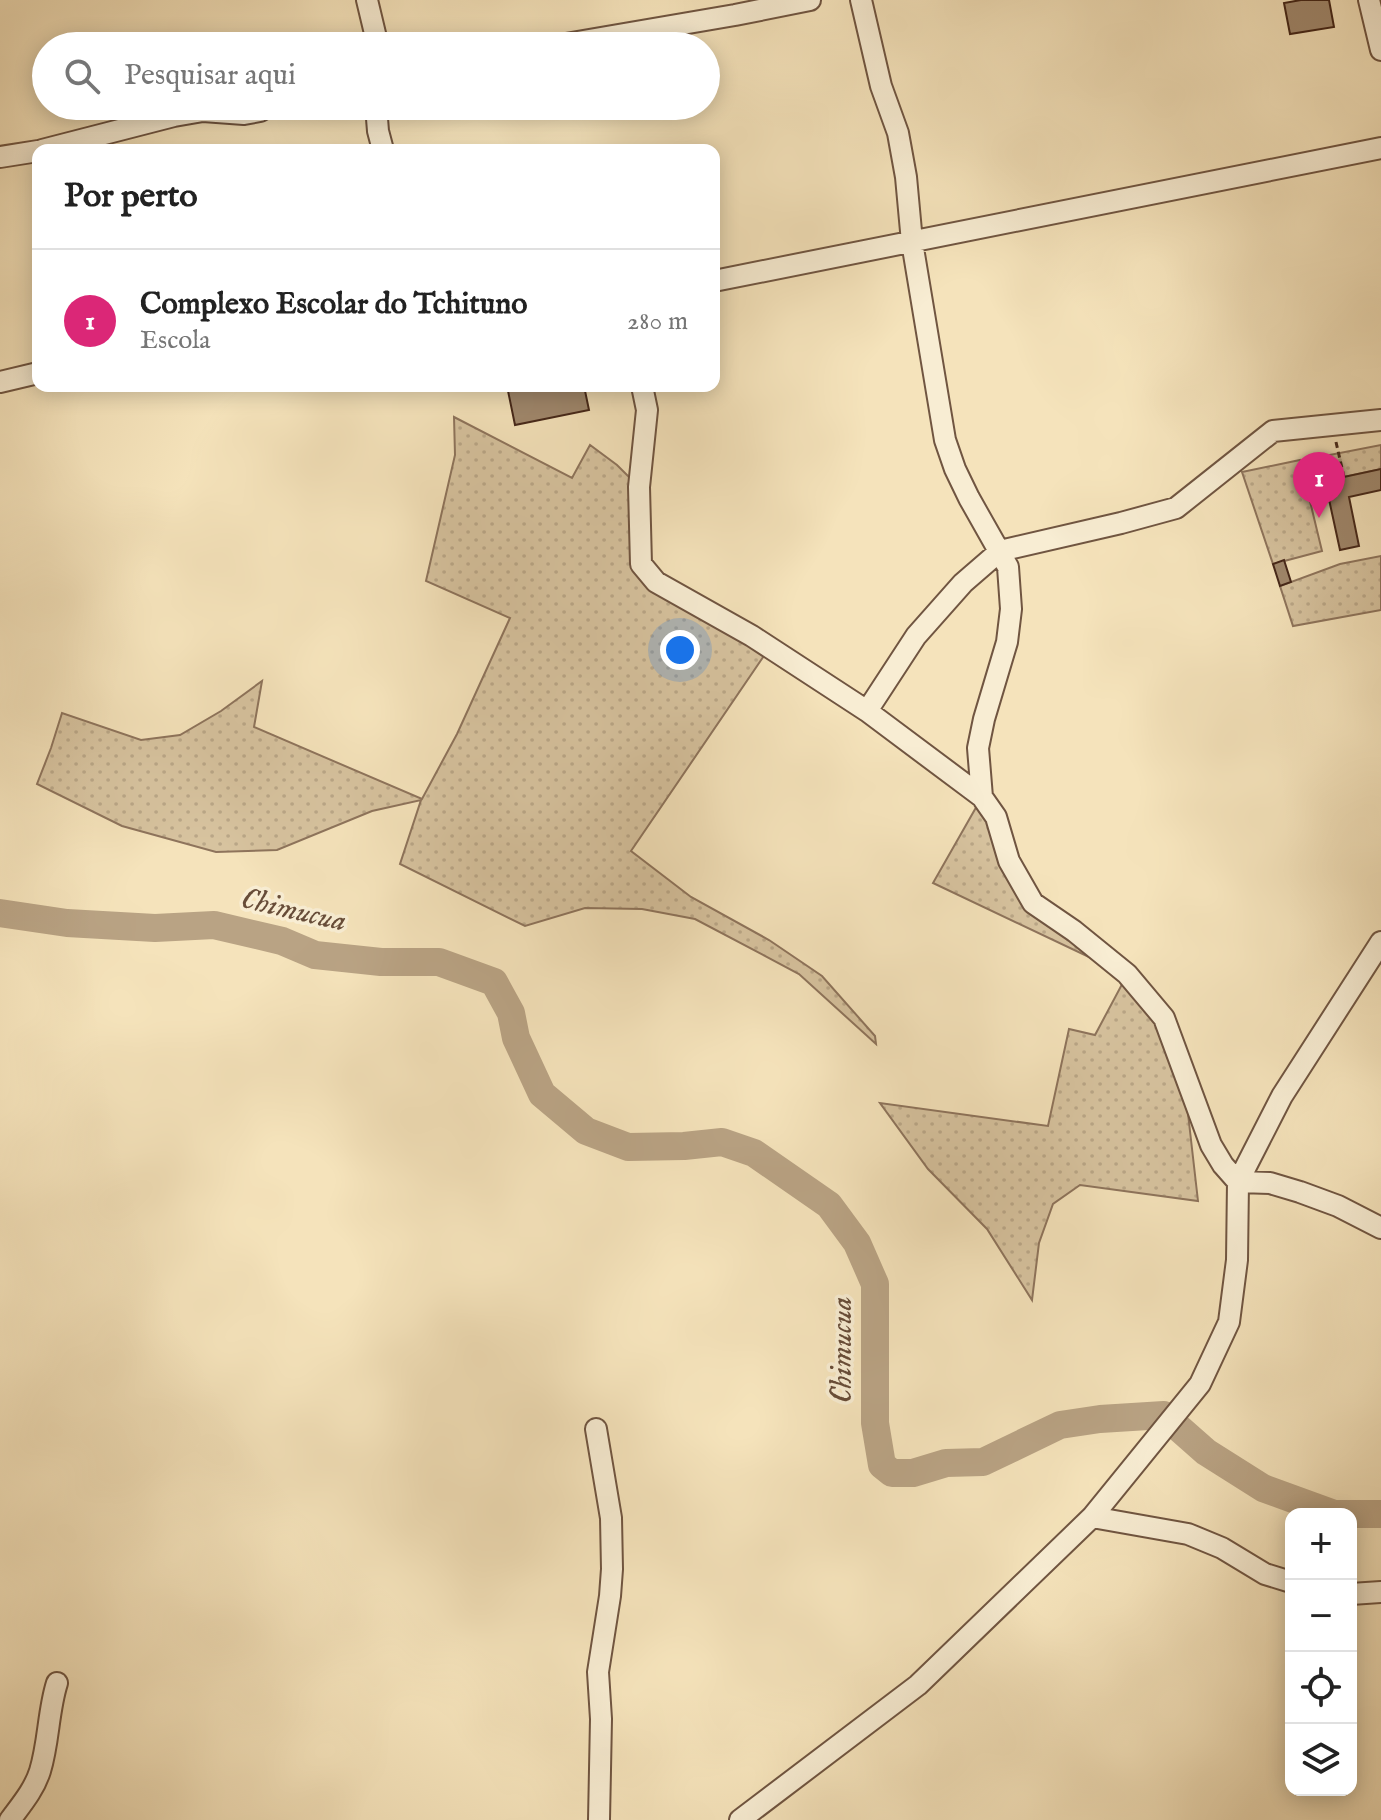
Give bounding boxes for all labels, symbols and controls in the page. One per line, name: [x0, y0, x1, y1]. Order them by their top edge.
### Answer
search box: [32, 32, 720, 120]
icon: search: [60, 54, 104, 98]
text: Pesquisar aqui: [124, 57, 296, 95]
text: Por perto: [64, 175, 198, 218]
text: Complexo Escolar do Tchituno: [140, 286, 528, 324]
text: 1: [85, 305, 95, 338]
text: 280 m: [627, 305, 688, 338]
text: Escola: [140, 324, 211, 357]
pin: 1: [1293, 452, 1345, 518]
your location: [660, 630, 700, 670]
water label: Chimucua: [237, 880, 350, 941]
water label: Chimucua: [824, 1297, 862, 1403]
map controls: [1285, 1508, 1357, 1796]
button: +: [1285, 1508, 1357, 1580]
button: −: [1285, 1580, 1357, 1652]
button: locate: [1285, 1652, 1357, 1724]
button: layers: [1285, 1724, 1357, 1796]

